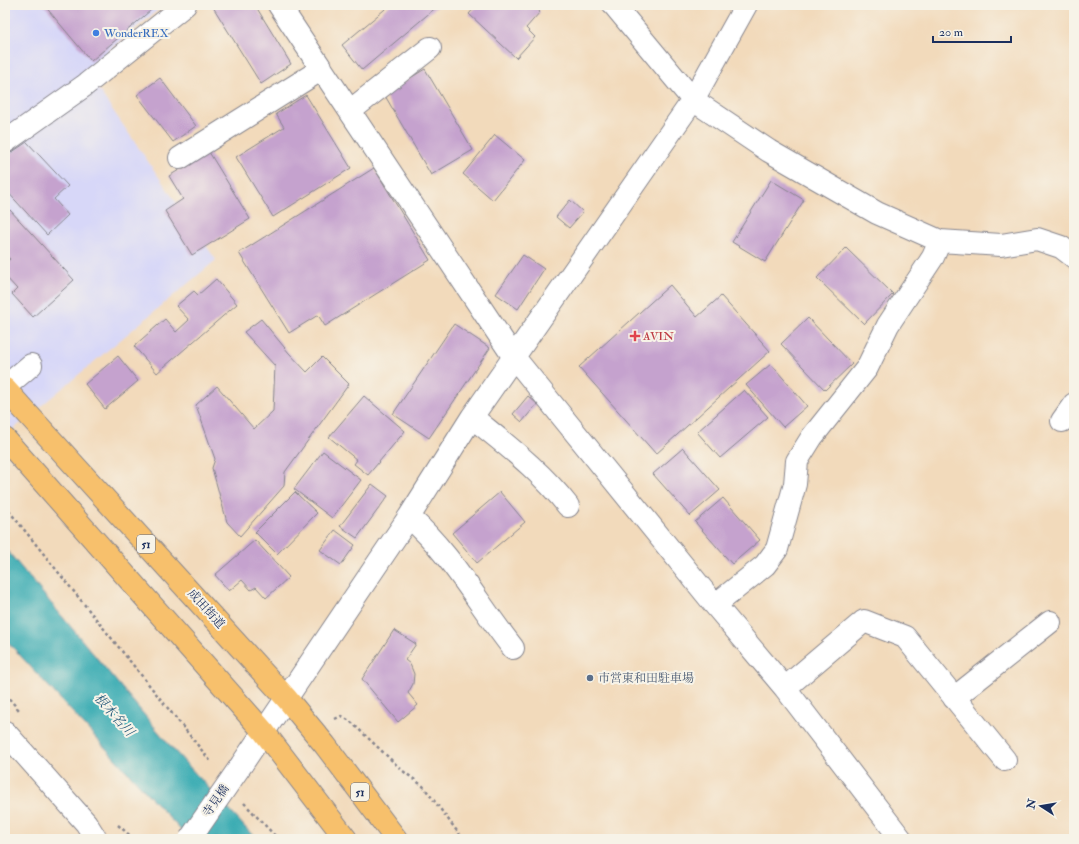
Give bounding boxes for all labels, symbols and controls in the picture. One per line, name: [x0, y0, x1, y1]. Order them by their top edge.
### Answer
scale bar: [933, 18, 1011, 44]
text: 20 m: [939, 25, 964, 40]
place label: WonderREX: [103, 26, 169, 41]
marker: WonderREX: [91, 28, 101, 38]
place label: AVIN: [642, 329, 674, 344]
marker: AVIN: [630, 331, 640, 341]
road number: 51: [137, 535, 155, 553]
street label: 成田街道: [184, 586, 228, 632]
place label: 市営東和田駐車場: [598, 671, 694, 686]
marker: 市営東和田駐車場: [585, 673, 595, 683]
water label: 根木名川: [91, 690, 139, 741]
street label: 寺見橋: [200, 782, 232, 820]
road number: 51: [351, 783, 369, 801]
north arrow: [1021, 786, 1061, 826]
text: N: [1024, 797, 1039, 811]

